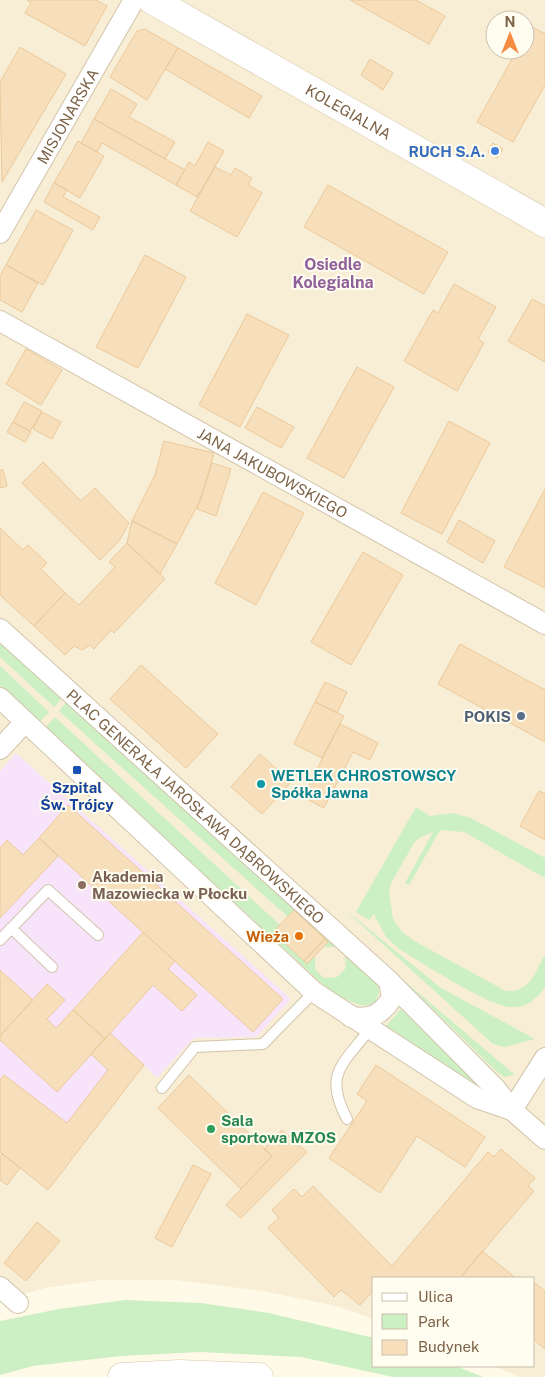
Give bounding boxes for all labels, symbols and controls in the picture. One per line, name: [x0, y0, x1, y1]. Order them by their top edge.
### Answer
north arrow: [485, 10, 535, 60]
text: N: [505, 14, 515, 30]
street label: MISJONARSKA: [33, 65, 102, 167]
street label: KOLEGIALNA: [303, 81, 395, 143]
place label: RUCH S.A.: [409, 143, 485, 160]
marker: RUCH S.A.: [489, 145, 501, 157]
district label: Osiedle Kolegialna: [292, 255, 374, 292]
street label: JANA JAKUBOWSKIEGO: [195, 424, 351, 521]
street label: PLAC GENERAŁA JAROSŁAWA DĄBROWSKIEGO: [64, 685, 328, 927]
place label: POKIS: [464, 708, 511, 725]
marker: POKIS: [515, 710, 527, 722]
marker: Szpital Św. Trójcy: [71, 764, 83, 776]
place label: WETLEK CHROSTOWSCY Spółka Jawna: [271, 767, 456, 801]
marker: WETLEK CHROSTOWSCY Spółka Jawna: [255, 778, 267, 790]
place label: Szpital Św. Trójcy: [40, 779, 114, 813]
place label: Akademia Mazowiecka w Płocku: [92, 868, 247, 902]
marker: Akademia Mazowiecka w Płocku: [76, 879, 88, 891]
place label: Wieża: [246, 928, 289, 945]
marker: Wieża: [293, 930, 305, 942]
place label: Sala sportowa MZOS: [221, 1112, 336, 1146]
marker: Sala sportowa MZOS: [205, 1123, 217, 1135]
legend: [372, 1277, 535, 1367]
text: Ulica: [418, 1288, 453, 1305]
text: Park: [418, 1313, 450, 1330]
text: Budynek: [418, 1338, 479, 1355]

